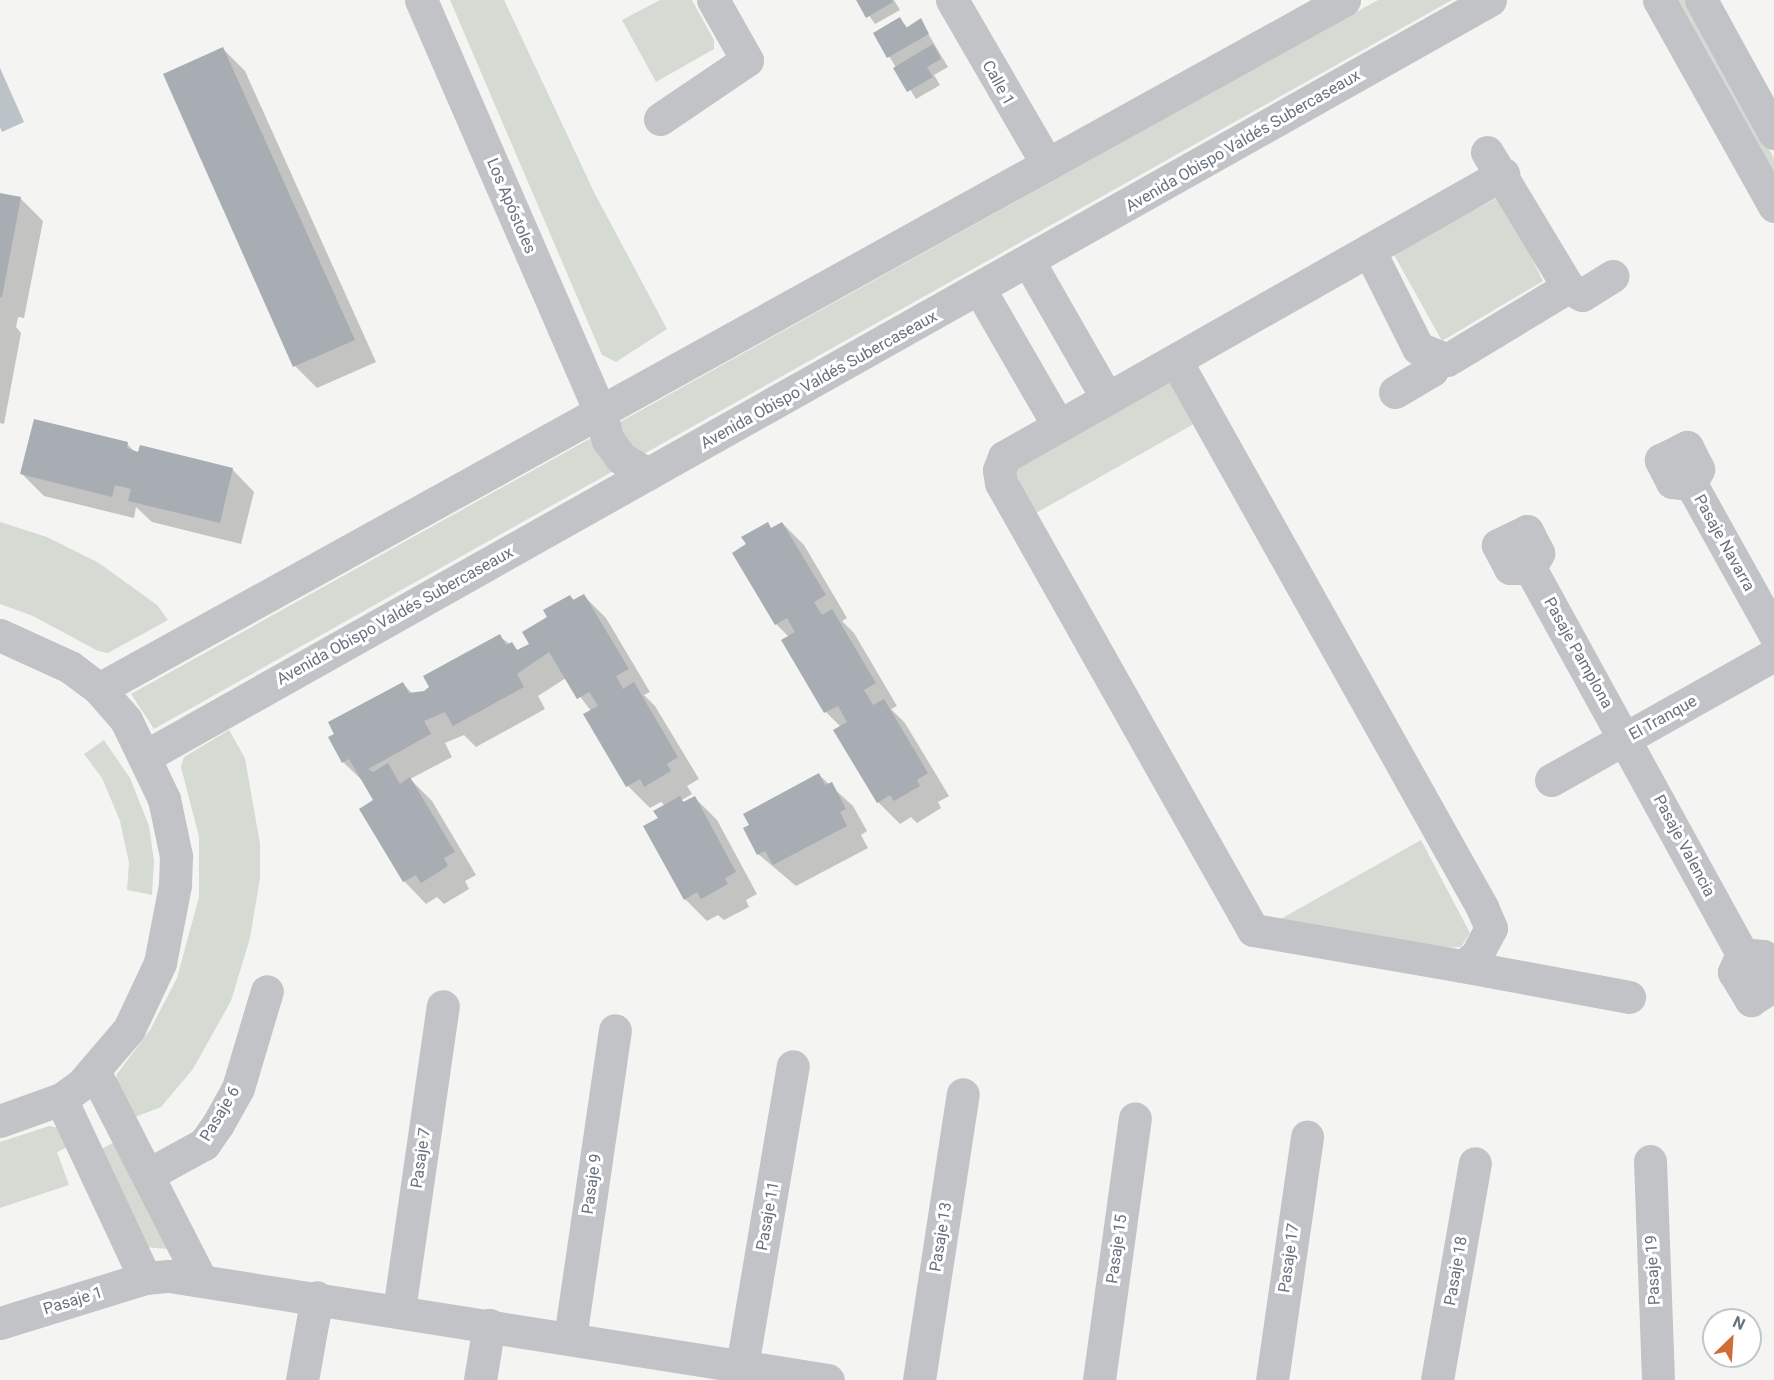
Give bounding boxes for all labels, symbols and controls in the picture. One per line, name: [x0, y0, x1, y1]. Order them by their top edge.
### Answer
street label: Calle 1: [978, 57, 1018, 109]
street label: Avenida Obispo Valdés Subercaseaux: [1122, 66, 1364, 216]
street label: Los Apóstoles: [482, 155, 540, 257]
street label: Avenida Obispo Valdés Subercaseaux: [697, 307, 941, 453]
street label: Pasaje Navarra: [1690, 491, 1758, 595]
street label: Avenida Obispo Valdés Subercaseaux: [273, 543, 517, 689]
street label: Pasaje Pamplona: [1539, 594, 1617, 712]
street label: El Tranque: [1626, 691, 1700, 745]
street label: Pasaje Valencia: [1649, 792, 1719, 900]
street label: Pasaje 6: [196, 1083, 244, 1145]
street label: Pasaje 7: [407, 1126, 435, 1190]
street label: Pasaje 9: [578, 1152, 606, 1216]
street label: Pasaje 11: [752, 1180, 784, 1252]
street label: Pasaje 13: [926, 1201, 956, 1273]
street label: Pasaje 15: [1103, 1213, 1131, 1285]
street label: Pasaje 17: [1275, 1222, 1303, 1294]
street label: Pasaje 18: [1440, 1235, 1472, 1307]
street label: Pasaje 19: [1642, 1235, 1664, 1305]
street label: Pasaje 1: [41, 1283, 105, 1319]
north arrow: [1702, 1308, 1762, 1368]
text: N: [1730, 1312, 1748, 1334]

